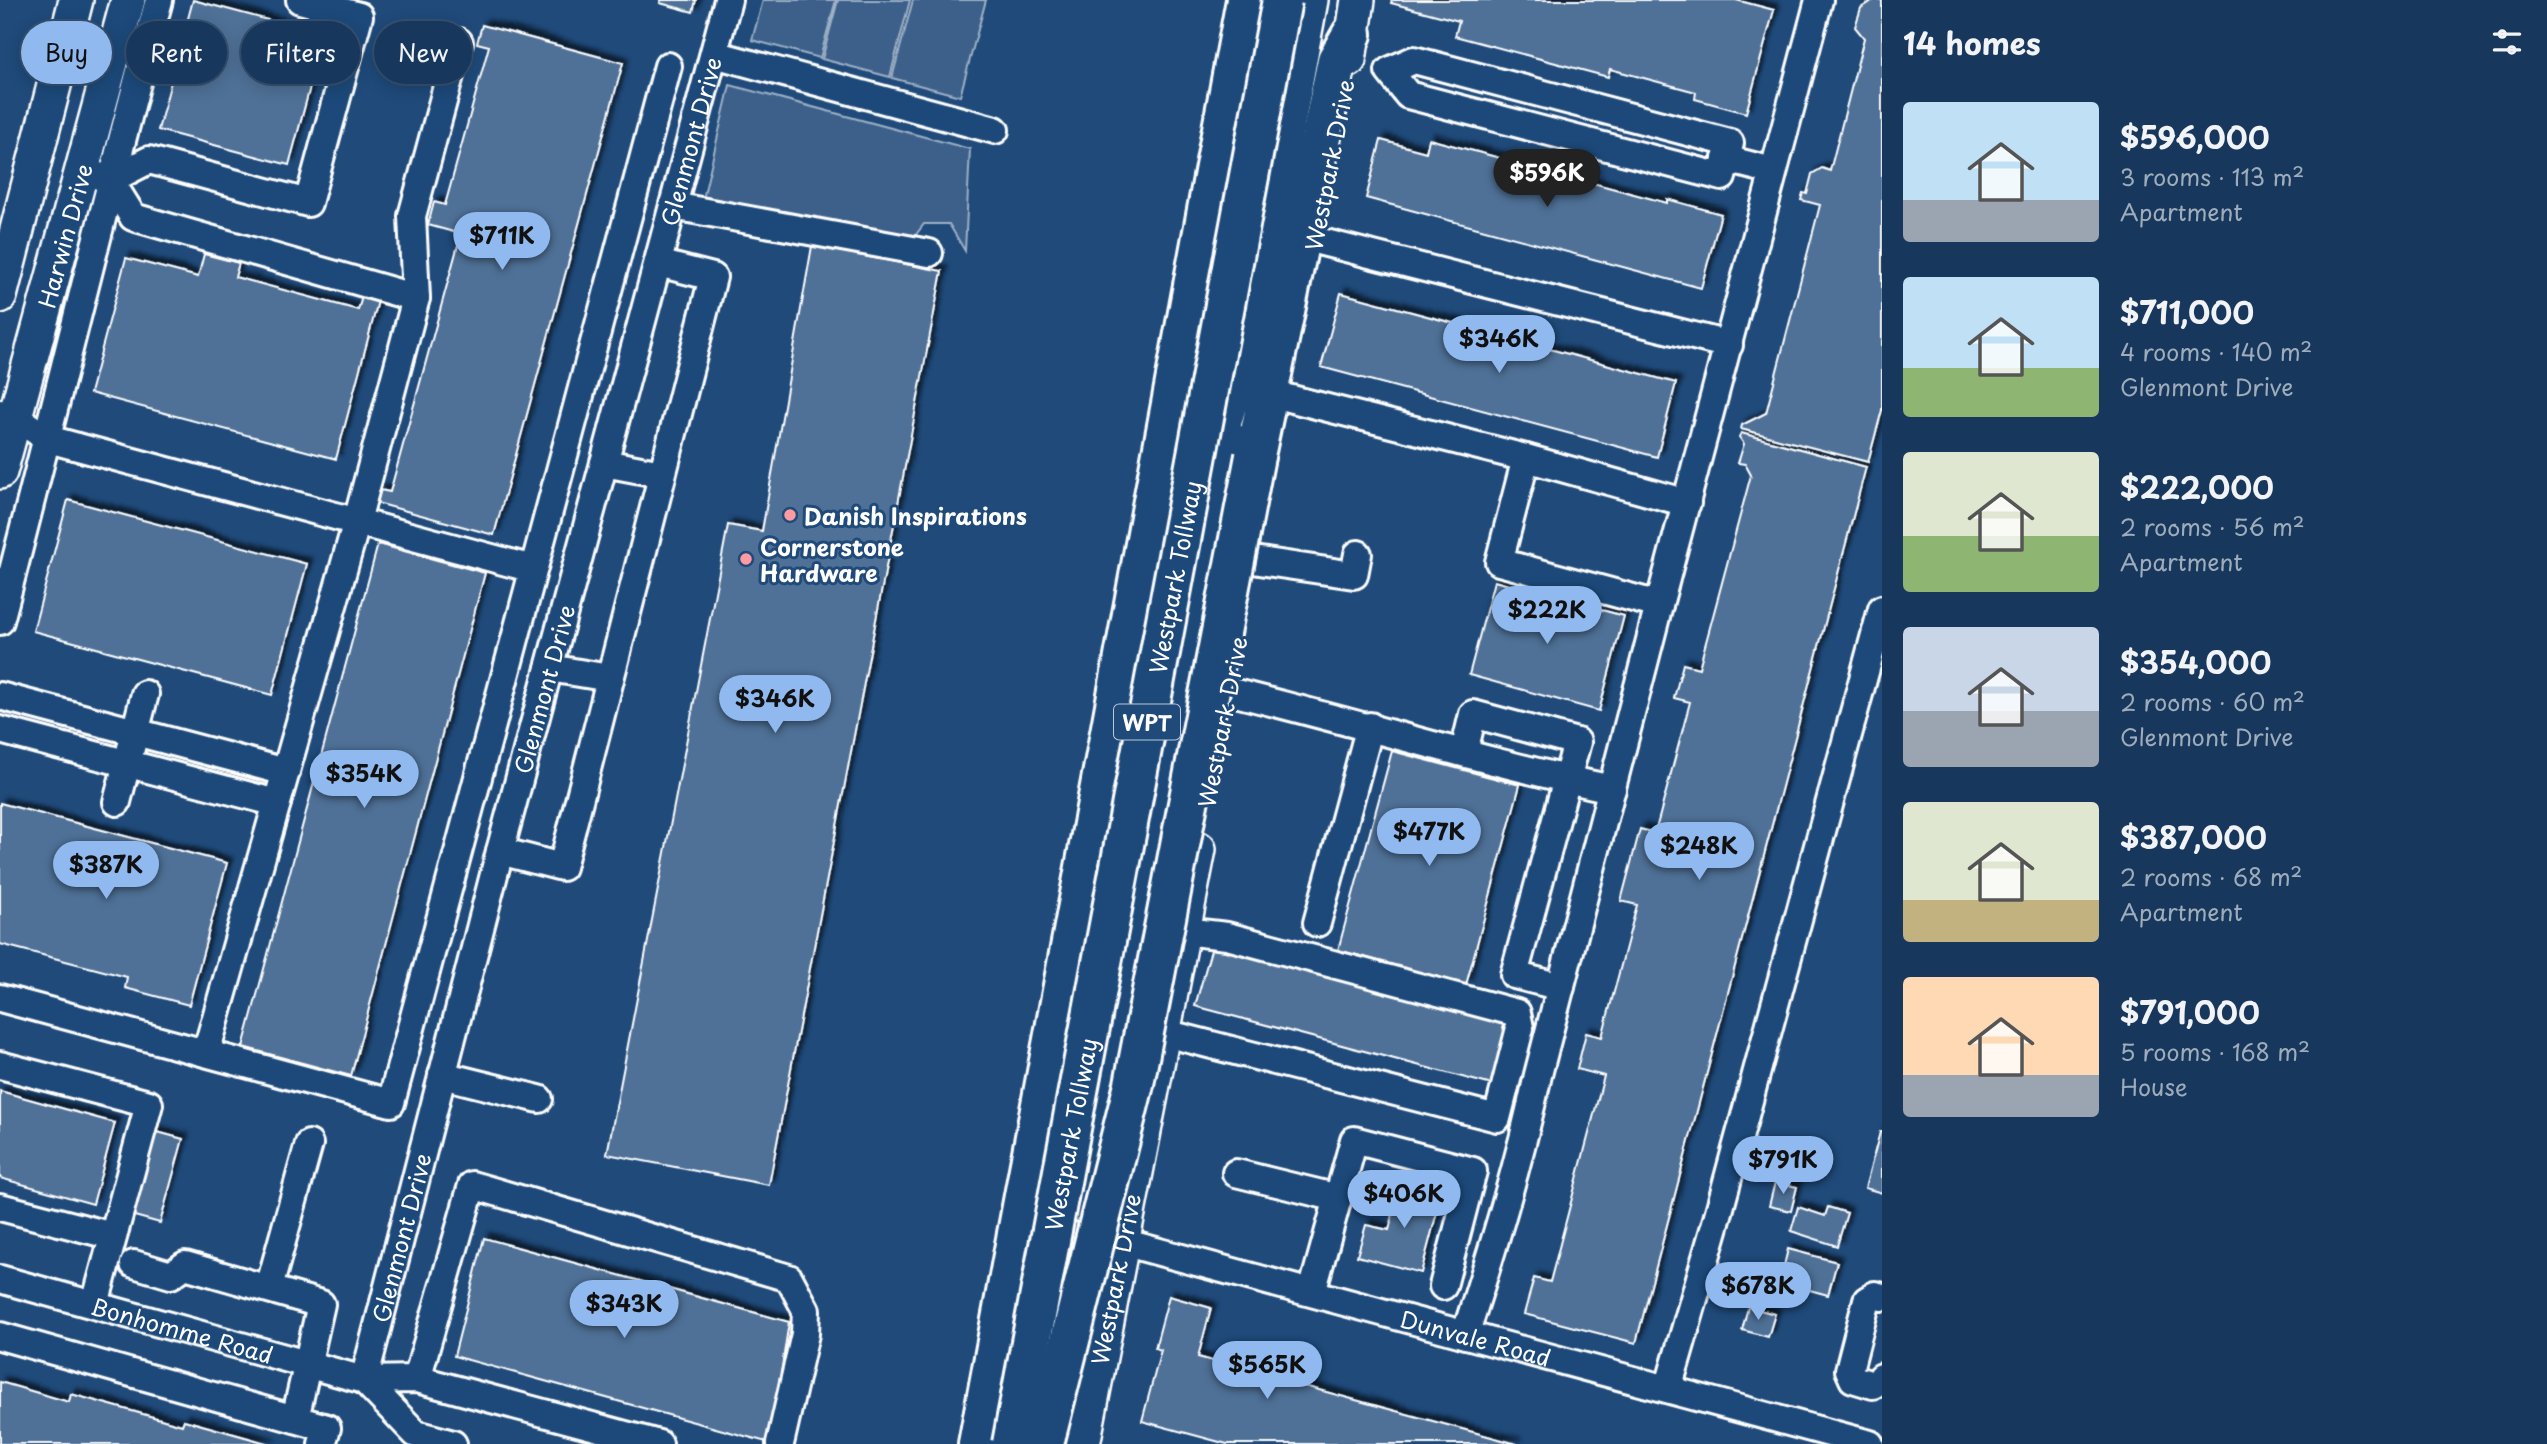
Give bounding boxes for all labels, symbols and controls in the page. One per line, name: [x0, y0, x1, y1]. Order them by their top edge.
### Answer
text: 14 homes: [1903, 20, 2041, 65]
chip: Buy: [21, 21, 112, 84]
chip: Rent: [126, 21, 227, 84]
chip: Filters: [241, 21, 360, 84]
chip: New: [374, 21, 472, 84]
icon: filters: [2488, 23, 2526, 61]
street label: Glenmont Drive: [651, 53, 730, 230]
street label: Westpark Drive: [1295, 76, 1363, 254]
text: $596,000: [2120, 114, 2270, 159]
icon: home: [1959, 130, 2043, 214]
pin: $596K: [1498, 150, 1596, 209]
text: $596K: [1509, 154, 1585, 189]
street label: Harwin Drive: [28, 159, 100, 312]
text: 3 rooms · 113 m²: [2120, 159, 2304, 194]
text: Apartment: [2120, 194, 2243, 229]
pin: $711K: [453, 212, 551, 272]
text: $711K: [469, 217, 535, 252]
text: $711,000: [2120, 289, 2254, 334]
icon: home: [1959, 305, 2043, 389]
pin: $346K: [1450, 316, 1548, 375]
text: $346K: [1459, 320, 1539, 355]
text: 4 rooms · 140 m²: [2120, 334, 2312, 369]
text: Glenmont Drive: [2120, 369, 2294, 404]
text: $222,000: [2120, 464, 2274, 509]
street label: Westpark Tollway: [1139, 478, 1209, 676]
icon: home: [1959, 480, 2043, 564]
place label: Danish Inspirations: [804, 498, 1027, 533]
marker: Danish Inspirations: [782, 507, 798, 523]
text: 2 rooms · 56 m²: [2120, 509, 2305, 544]
place label: Cornerstone Hardware: [760, 529, 904, 590]
text: Apartment: [2120, 544, 2243, 579]
marker: Cornerstone Hardware: [738, 551, 754, 567]
pin: $222K: [1498, 586, 1596, 646]
text: $222K: [1508, 591, 1586, 626]
street label: Glenmont Drive: [504, 601, 583, 777]
street label: Westpark Drive: [1188, 633, 1256, 811]
text: $354,000: [2120, 639, 2271, 684]
icon: home: [1959, 655, 2043, 739]
pin: $346K: [726, 676, 824, 735]
text: $346K: [735, 680, 815, 715]
text: 2 rooms · 60 m²: [2120, 684, 2305, 719]
road number: WPT: [1114, 704, 1180, 740]
text: Glenmont Drive: [2120, 719, 2294, 754]
pin: $354K: [315, 750, 413, 810]
text: $354K: [326, 755, 402, 790]
pin: $477K: [1380, 808, 1478, 868]
text: $477K: [1393, 813, 1465, 848]
text: $387,000: [2120, 814, 2267, 859]
pin: $248K: [1650, 822, 1748, 882]
text: $248K: [1660, 827, 1738, 862]
icon: home: [1959, 830, 2043, 914]
pin: $387K: [57, 842, 155, 901]
text: $387K: [69, 846, 143, 881]
text: 2 rooms · 68 m²: [2120, 859, 2302, 894]
text: Apartment: [2120, 894, 2243, 929]
text: $791,000: [2120, 989, 2260, 1034]
icon: home: [1959, 1005, 2043, 1089]
text: 5 rooms · 168 m²: [2120, 1034, 2310, 1069]
street label: Westpark Tollway: [1035, 1035, 1105, 1234]
text: House: [2120, 1069, 2187, 1104]
pin: $791K: [1734, 1136, 1832, 1196]
text: $791K: [1748, 1141, 1818, 1176]
street label: Glenmont Drive: [362, 1149, 439, 1326]
pin: $406K: [1355, 1170, 1453, 1230]
text: $406K: [1364, 1175, 1444, 1210]
street label: Westpark Drive: [1081, 1190, 1149, 1368]
pin: $678K: [1709, 1262, 1807, 1322]
text: $678K: [1721, 1267, 1795, 1302]
pin: $343K: [575, 1280, 673, 1340]
text: $343K: [586, 1285, 662, 1320]
street label: Bonhomme Road: [87, 1288, 277, 1371]
street label: Dunvale Road: [1396, 1300, 1555, 1374]
pin: $565K: [1218, 1342, 1316, 1401]
text: $565K: [1228, 1346, 1306, 1381]

